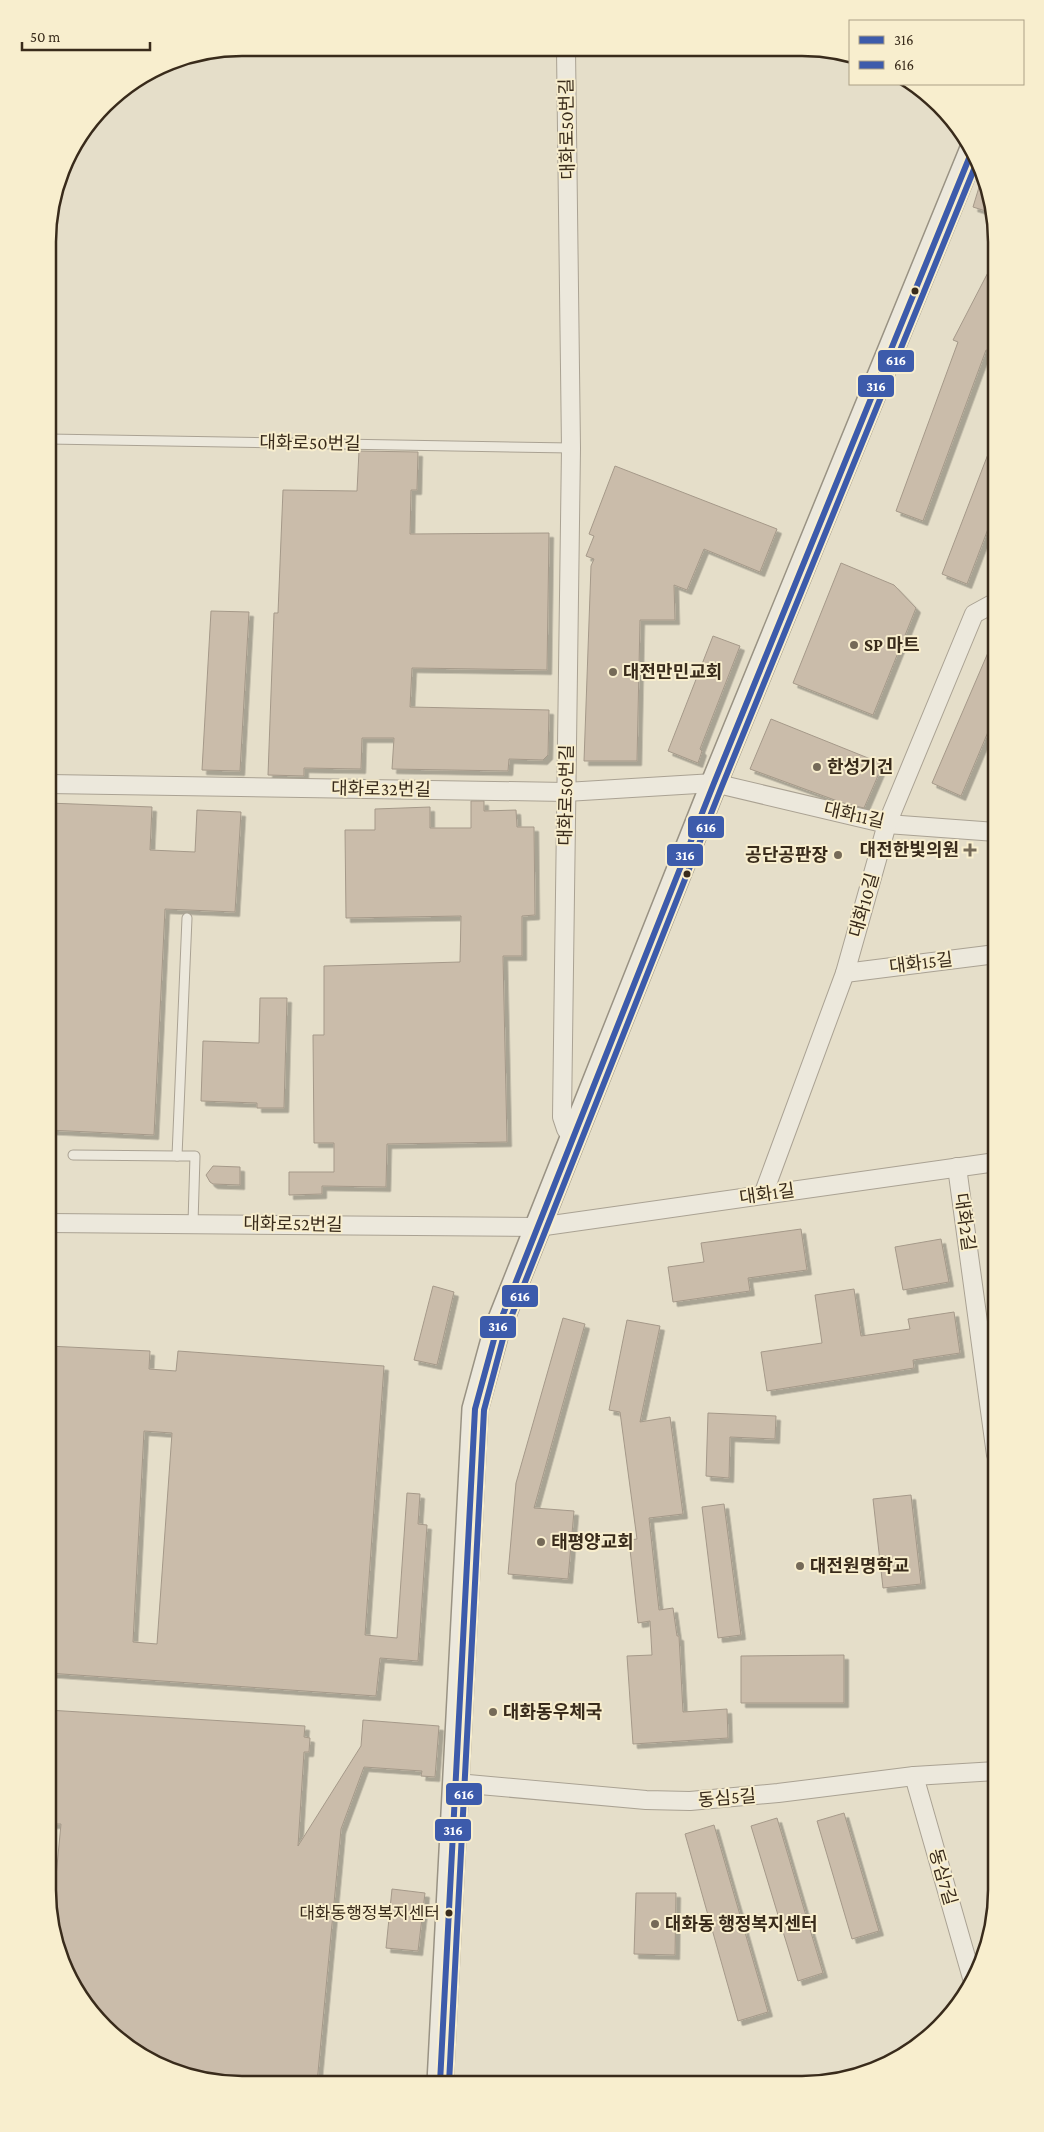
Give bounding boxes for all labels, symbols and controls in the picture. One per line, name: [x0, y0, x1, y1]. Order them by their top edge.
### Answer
scale bar: [22, 20, 150, 52]
legend: [849, 20, 1024, 85]
text: 50 m: [30, 29, 60, 45]
text: 316: [894, 32, 914, 48]
text: 616: [894, 57, 914, 73]
street label: 대화로50번길: [556, 78, 578, 180]
unlabelled marker: [910, 286, 920, 296]
line badge: 616: [877, 349, 915, 373]
text: 616: [886, 352, 906, 368]
line badge: 316: [857, 374, 895, 398]
text: 316: [866, 378, 886, 394]
street label: 대화로50번길: [259, 432, 361, 454]
place label: SP 마트: [864, 635, 920, 655]
marker: SP 마트: [848, 639, 860, 651]
place label: 대전만민교회: [623, 662, 722, 682]
marker: 대전만민교회: [607, 666, 619, 678]
street label: 대화로50번길: [555, 744, 577, 846]
place label: 한성기건: [827, 757, 893, 777]
marker: 한성기건: [811, 761, 823, 773]
street label: 대화로32번길: [331, 778, 431, 800]
street label: 대화11길: [822, 798, 886, 832]
line badge: 616: [687, 815, 725, 839]
text: 616: [696, 819, 716, 835]
place label: 대전한빛의원: [860, 840, 959, 860]
line badge: 316: [666, 843, 704, 867]
marker: 대전한빛의원: [963, 843, 977, 857]
place label: 공단공판장: [745, 845, 828, 865]
text: 316: [675, 847, 695, 863]
marker: 공단공판장: [832, 849, 844, 861]
unlabelled marker: [682, 869, 692, 879]
street label: 대화10길: [845, 871, 883, 939]
street label: 대화15길: [888, 949, 954, 977]
street label: 대화1길: [738, 1180, 796, 1208]
street label: 대화2길: [951, 1192, 979, 1252]
street label: 대화로52번길: [243, 1213, 343, 1235]
line badge: 616: [501, 1284, 539, 1308]
text: 616: [510, 1288, 530, 1304]
line badge: 316: [479, 1315, 517, 1339]
text: 316: [488, 1318, 508, 1334]
place label: 태평양교회: [551, 1532, 634, 1552]
marker: 태평양교회: [535, 1536, 547, 1548]
place label: 대전원명학교: [810, 1556, 909, 1576]
marker: 대전원명학교: [794, 1560, 806, 1572]
place label: 대화동우체국: [503, 1702, 602, 1722]
marker: 대화동우체국: [487, 1706, 499, 1718]
line badge: 616: [445, 1782, 483, 1806]
text: 616: [454, 1786, 474, 1802]
street label: 동심5길: [697, 1786, 757, 1810]
line badge: 316: [434, 1818, 472, 1842]
text: 316: [443, 1822, 463, 1838]
street label: 동심7길: [925, 1846, 961, 1908]
place label: 대화동행정복지센터: [299, 1904, 440, 1923]
marker: 대화동행정복지센터: [444, 1908, 454, 1918]
place label: 대화동 행정복지센터: [665, 1914, 818, 1934]
marker: 대화동 행정복지센터: [649, 1918, 661, 1930]

